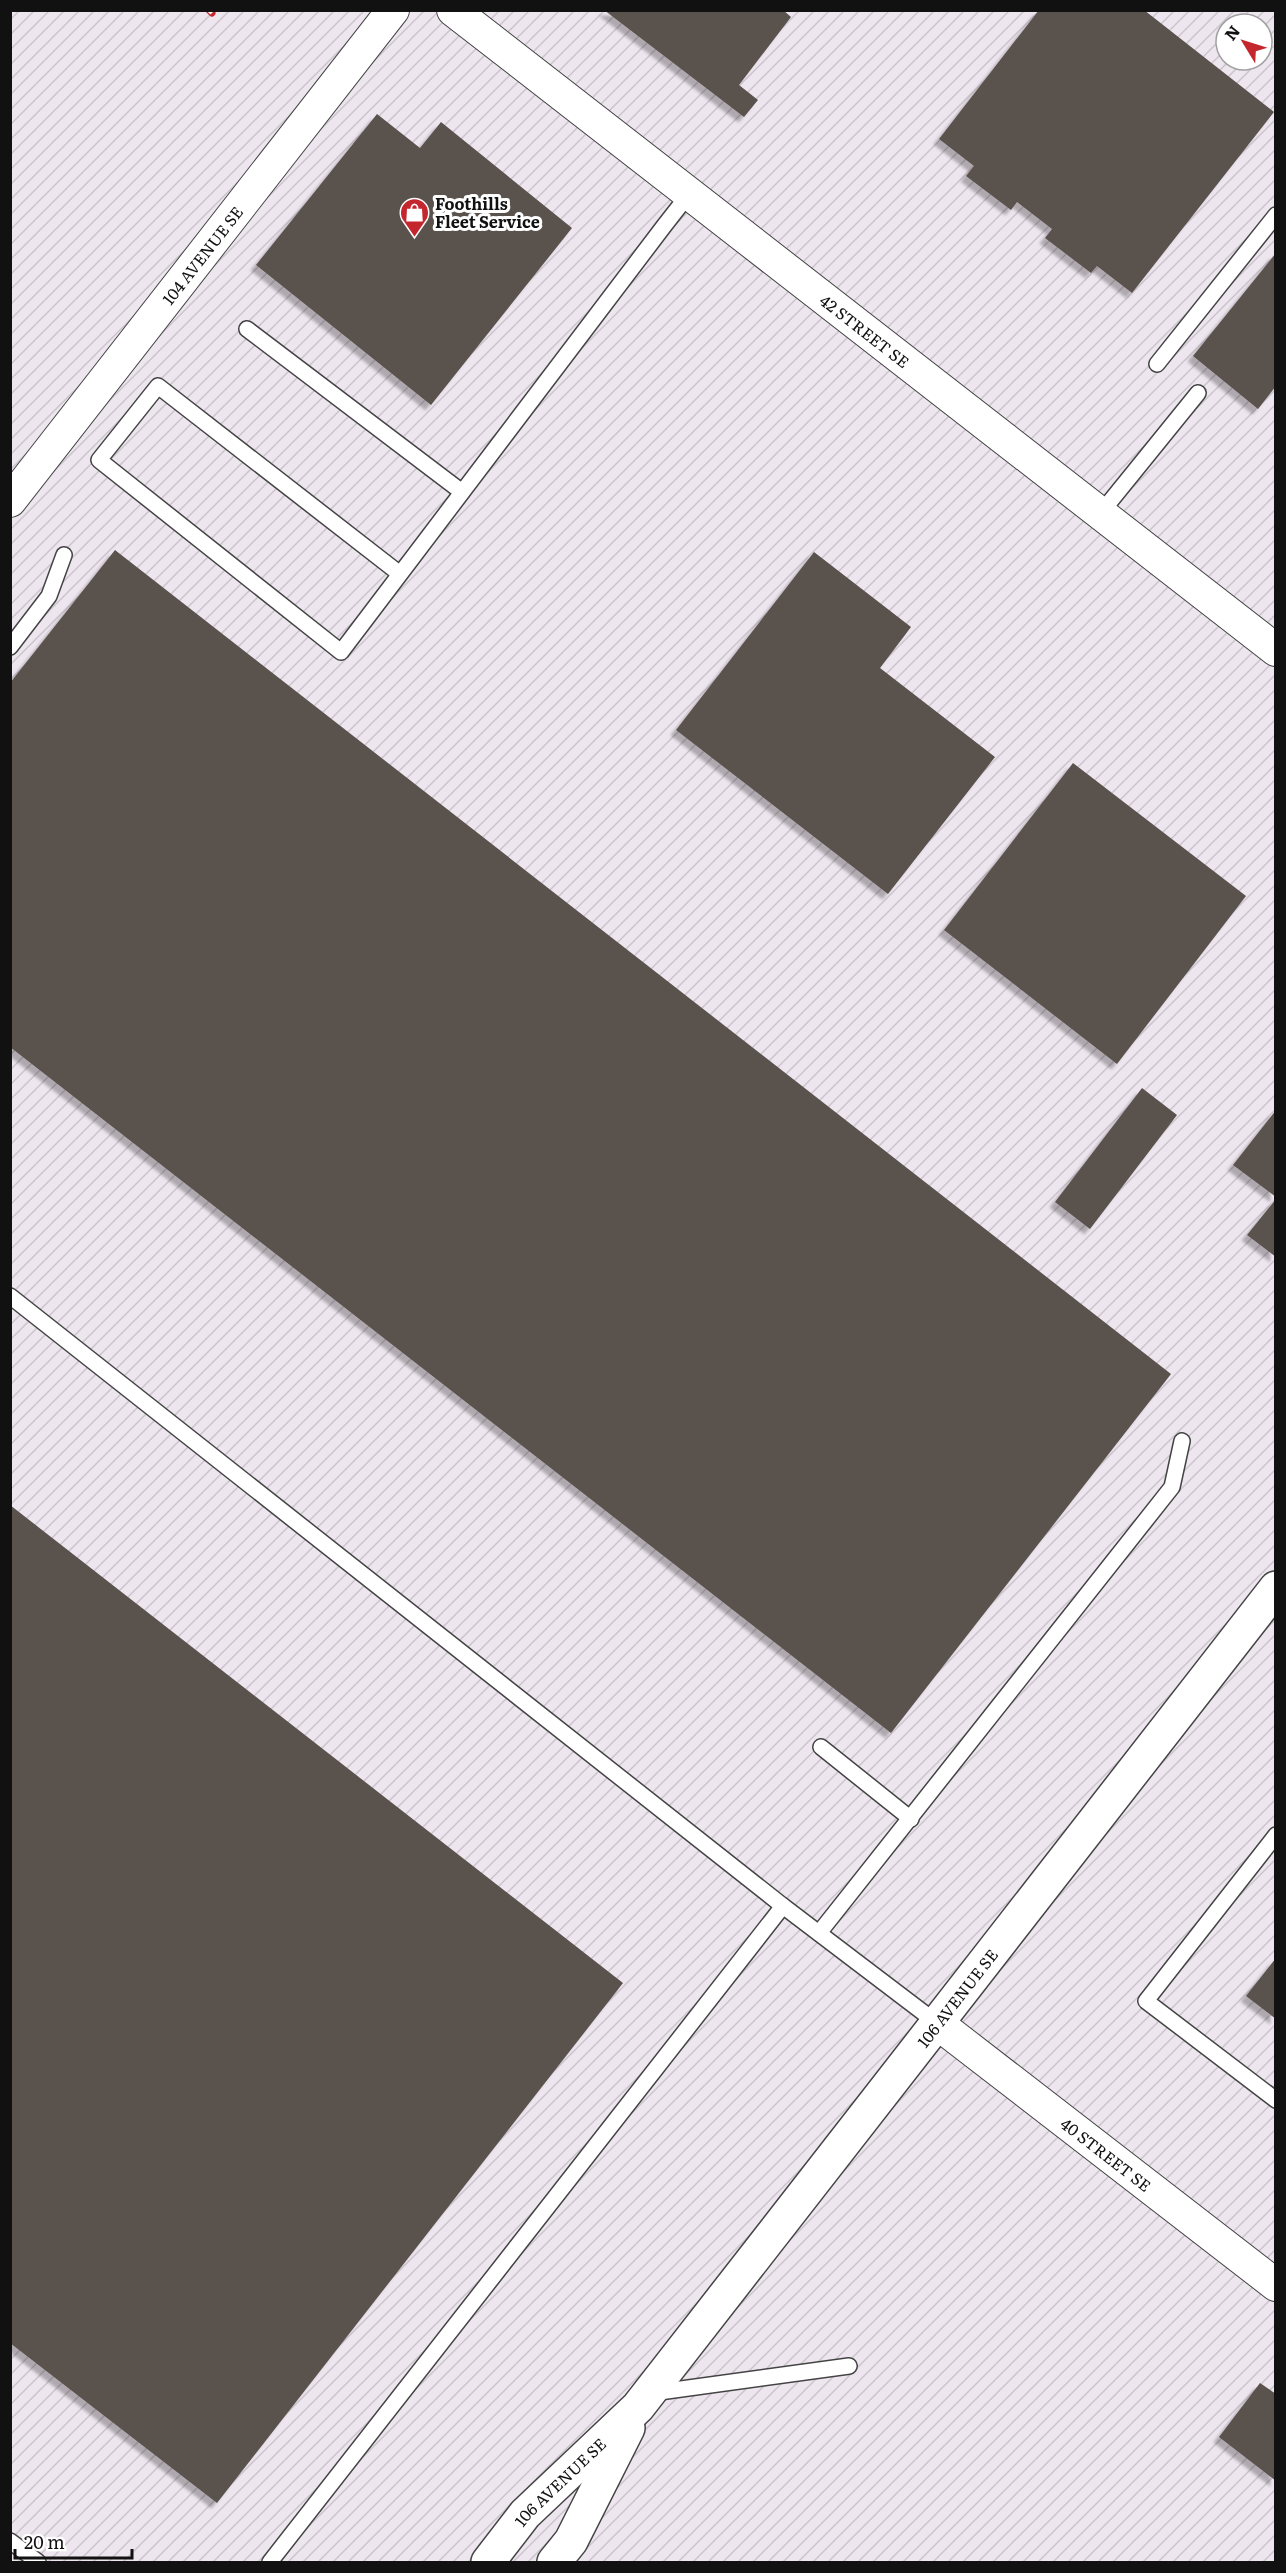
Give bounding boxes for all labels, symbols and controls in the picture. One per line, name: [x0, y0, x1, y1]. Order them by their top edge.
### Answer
north arrow: [1214, 12, 1274, 72]
text: N: [1218, 19, 1245, 45]
place label: Foothills Fleet Service: [435, 191, 540, 233]
shop icon: Foothills Fleet Service: [398, 196, 430, 238]
street label: 104 AVENUE SE: [156, 201, 248, 309]
street label: 42 STREET SE: [815, 288, 915, 373]
street label: 106 AVENUE SE: [911, 1943, 1003, 2052]
street label: 40 STREET SE: [1056, 2111, 1157, 2197]
street label: 106 AVENUE SE: [508, 2432, 611, 2531]
scale bar: [15, 2522, 132, 2560]
text: 20 m: [24, 2528, 65, 2555]

